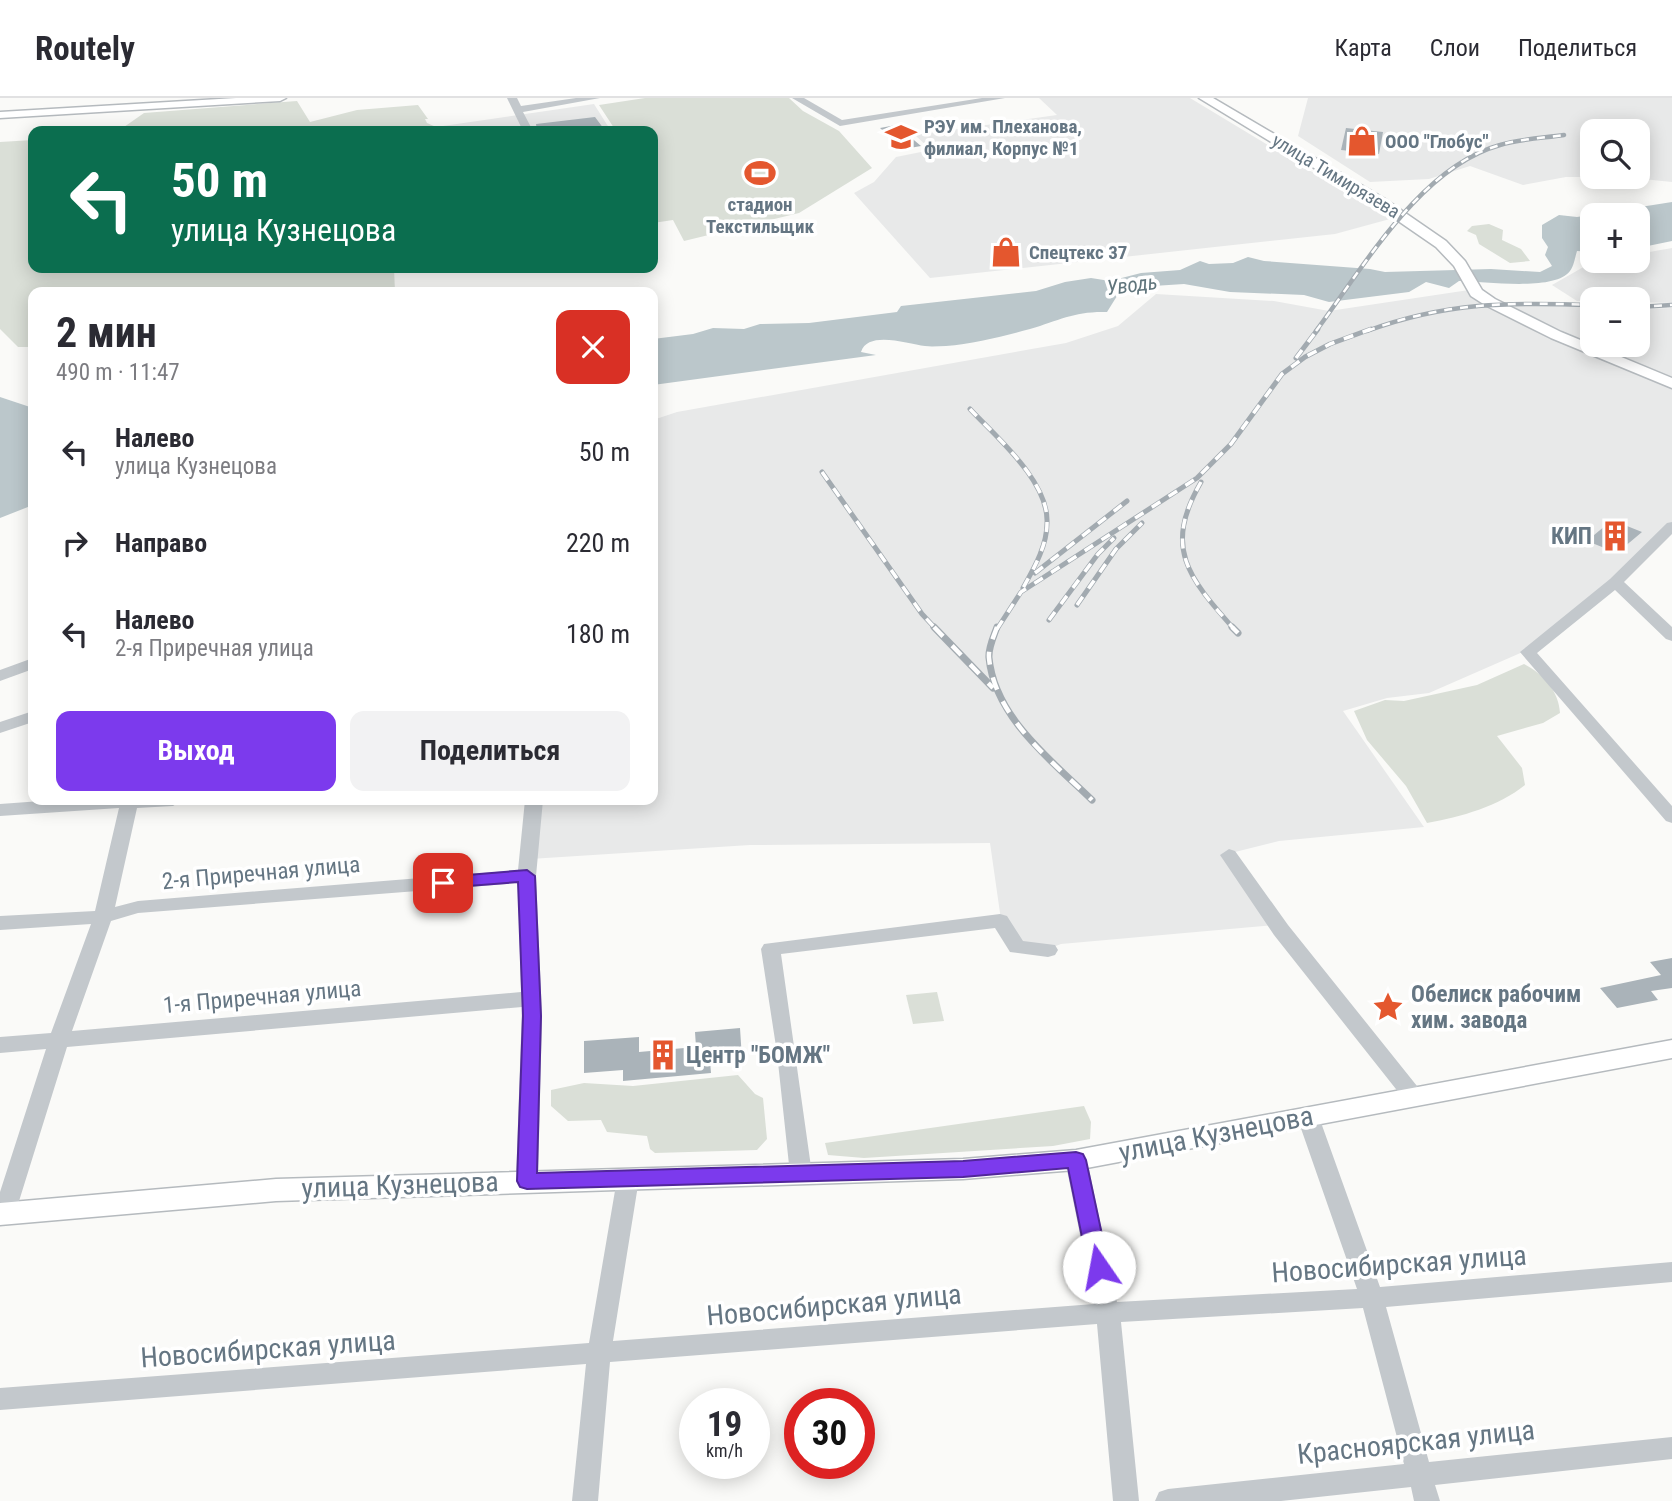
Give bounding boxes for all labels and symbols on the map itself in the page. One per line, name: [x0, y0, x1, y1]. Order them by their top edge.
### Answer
place label: РЭУ им. Плеханова, филиал, Корпус №1: [924, 115, 1082, 160]
school or university icon: РЭУ им. Плеханова, филиал, Корпус №1: [884, 120, 918, 154]
shop icon: ООО "Глобус": [1345, 124, 1379, 158]
street label: улица Тимирязева: [1268, 129, 1404, 223]
place label: ООО "Глобус": [1385, 130, 1489, 153]
sports icon: стадион Текстильщик: [743, 156, 777, 190]
place label: стадион Текстильщик: [706, 193, 814, 238]
shop icon: Спецтекс 37: [989, 235, 1023, 269]
place label: Спецтекс 37: [1029, 241, 1127, 264]
water label: Уводь: [1105, 270, 1159, 300]
building icon: КИП: [1598, 519, 1632, 553]
place label: КИП: [1551, 523, 1592, 550]
street label: 2-я Приречная улица: [161, 851, 361, 895]
pin: [413, 853, 473, 913]
street label: 1-я Приречная улица: [162, 975, 362, 1019]
place label: Обелиск рабочим хим. завода: [1411, 981, 1581, 1034]
place icon: Обелиск рабочим хим. завода: [1371, 990, 1405, 1024]
building icon: Центр "БОМЖ": [646, 1038, 680, 1072]
place label: Центр "БОМЖ": [686, 1042, 830, 1069]
street label: улица Кузнецова: [1116, 1099, 1316, 1169]
street label: улица Кузнецова: [301, 1165, 499, 1205]
position arrow: [1062, 1230, 1136, 1304]
street label: Новосибирская улица: [1270, 1239, 1528, 1289]
street label: Новосибирская улица: [705, 1277, 963, 1333]
street label: Новосибирская улица: [139, 1324, 397, 1374]
speed limit sign: 30: [784, 1388, 875, 1479]
street label: Красноярская улица: [1296, 1413, 1536, 1471]

